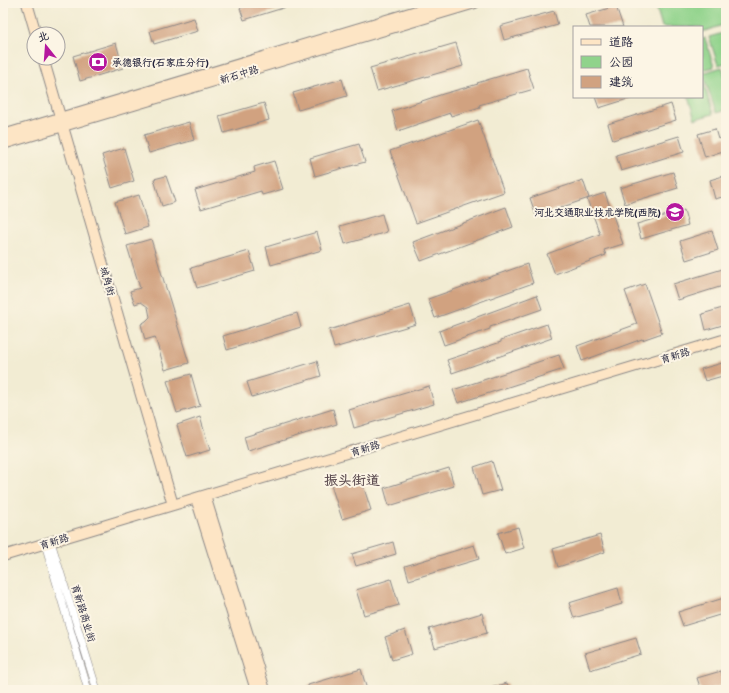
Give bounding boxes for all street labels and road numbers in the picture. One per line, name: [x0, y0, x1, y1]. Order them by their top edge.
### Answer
street label: 新石中路: [218, 63, 260, 87]
street label: 城角街: [97, 265, 117, 297]
street label: 育新路: [659, 346, 691, 366]
street label: 育新路: [349, 439, 381, 459]
street label: 育新路: [38, 532, 70, 552]
street label: 育新路商业街: [69, 583, 98, 644]

